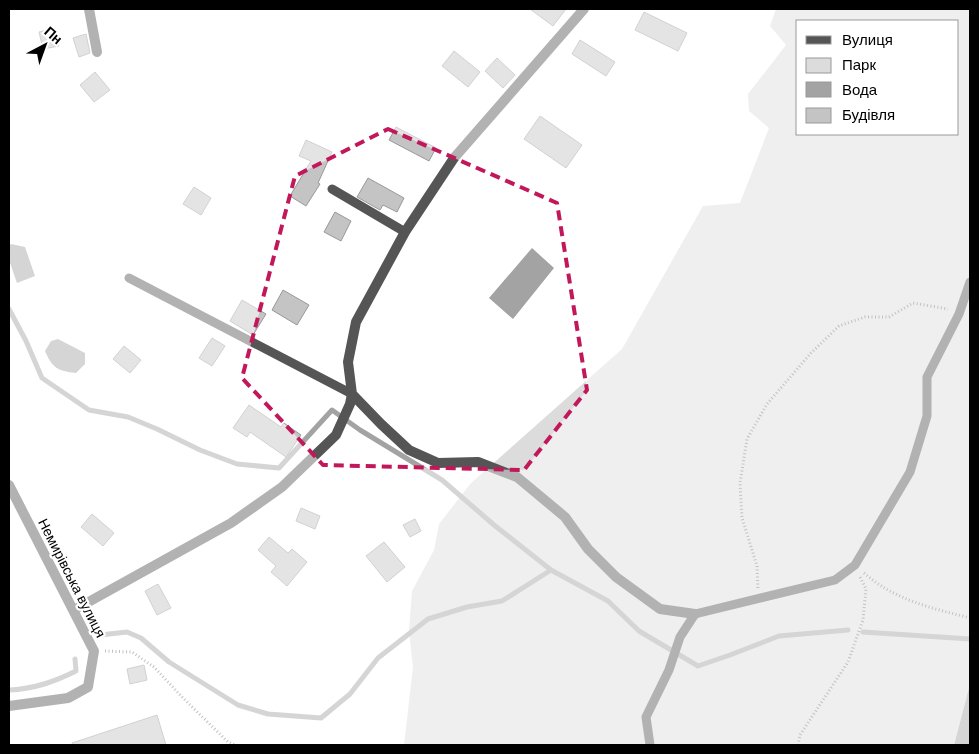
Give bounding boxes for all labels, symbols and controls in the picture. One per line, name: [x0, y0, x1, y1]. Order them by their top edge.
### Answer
north arrow: [20, 20, 70, 70]
legend: [796, 20, 959, 135]
text: Пн: [41, 23, 66, 47]
text: Вулиця: [842, 31, 893, 48]
text: Парк: [842, 56, 876, 73]
text: Вода: [842, 81, 878, 98]
text: Будівля: [842, 106, 895, 123]
street label: Немирівська вулиця: [35, 516, 109, 640]

